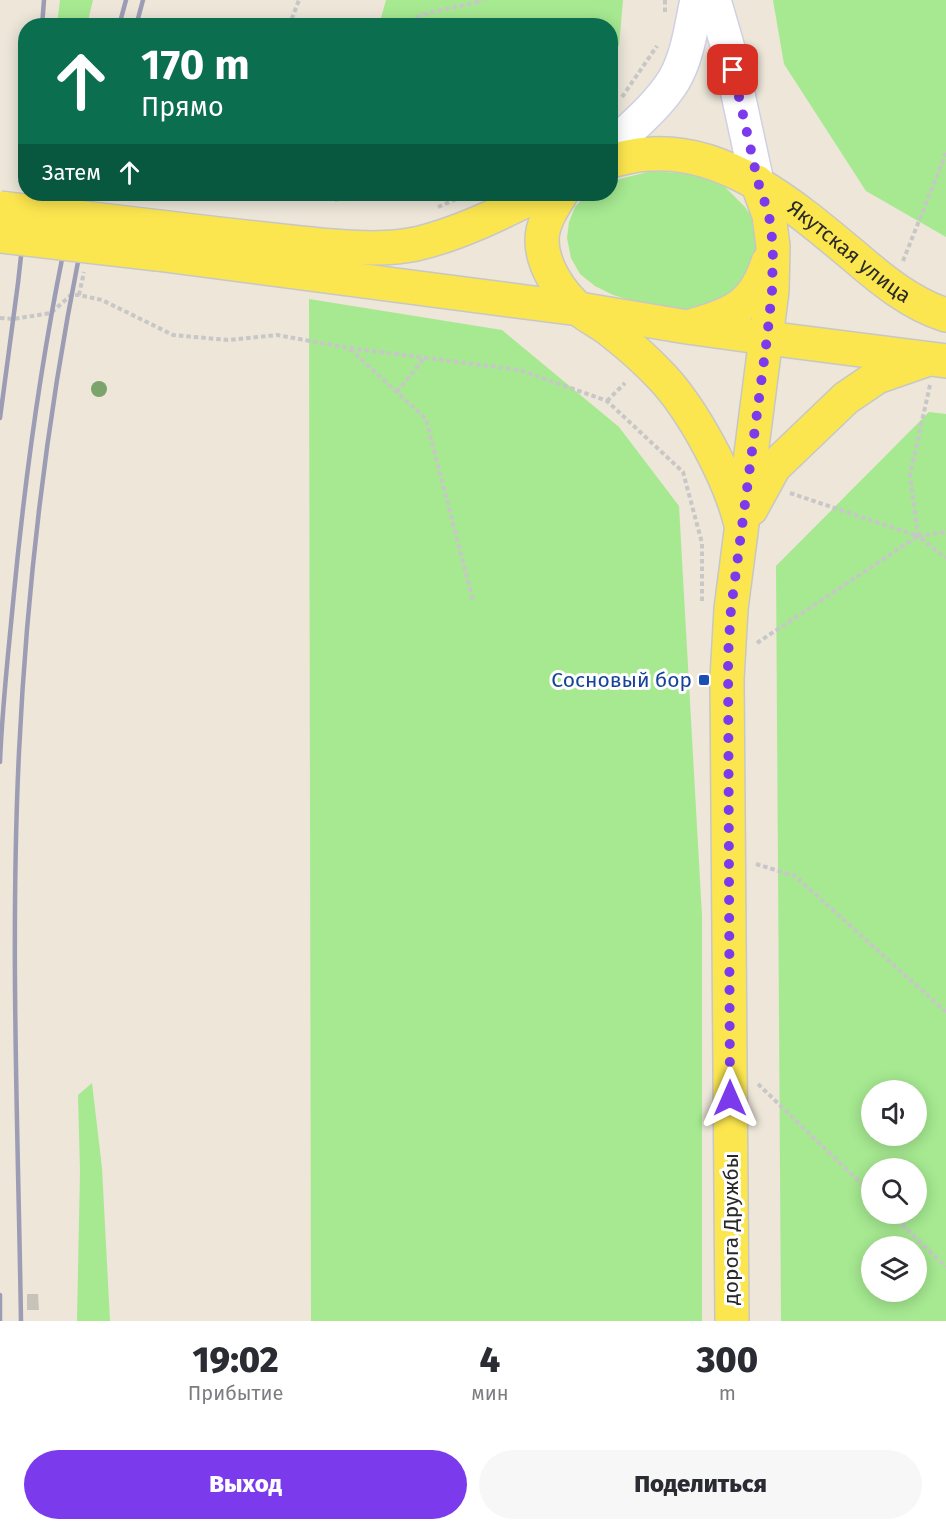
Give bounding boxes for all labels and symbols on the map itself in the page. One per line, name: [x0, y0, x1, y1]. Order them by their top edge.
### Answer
pin: [707, 44, 758, 95]
street label: Якутская улица: [782, 194, 916, 309]
place label: Сосновый бор: [551, 667, 692, 693]
marker: Сосновый бор: [697, 673, 711, 687]
position arrow: [698, 1066, 762, 1130]
street label: дорога Дружбы: [718, 1153, 744, 1305]

